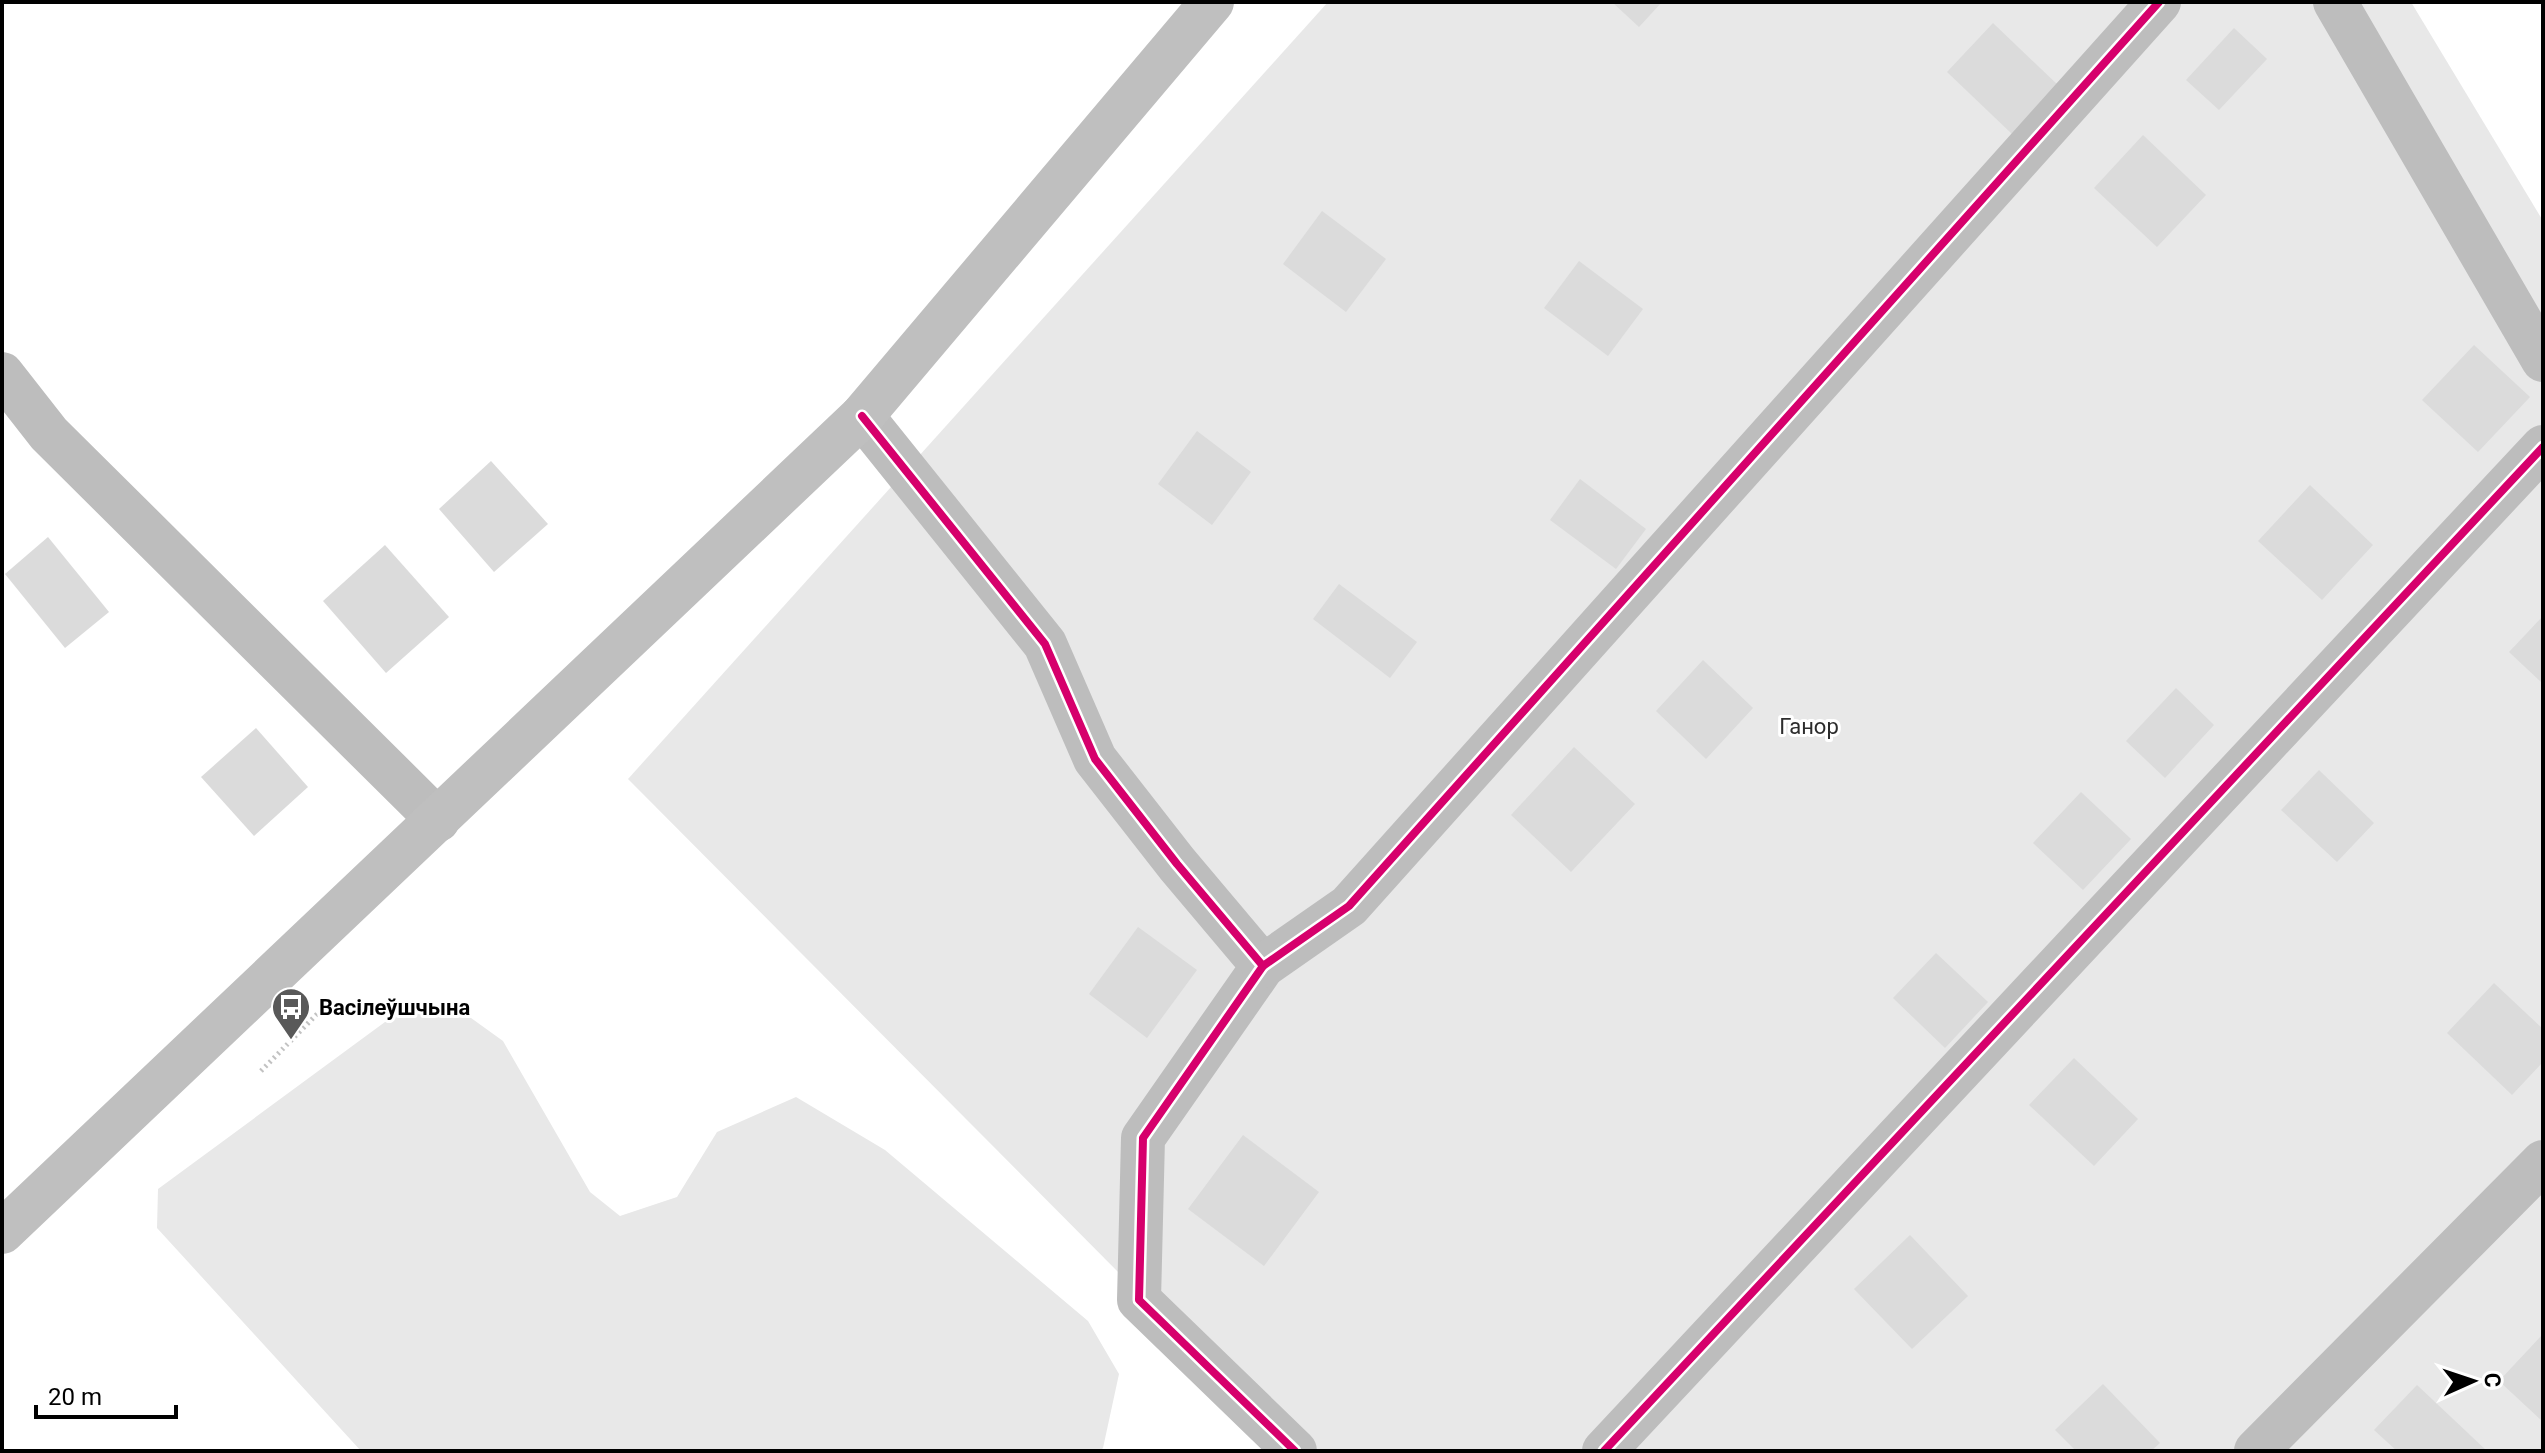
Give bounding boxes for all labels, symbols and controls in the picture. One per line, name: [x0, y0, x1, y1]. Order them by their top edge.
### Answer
park label: Ганор: [1779, 714, 1839, 739]
bus stop icon: Васілеўшчына: [270, 986, 312, 1041]
place label: Васілеўшчына: [319, 995, 470, 1020]
north arrow: [2433, 1341, 2513, 1421]
scale bar: [36, 1369, 176, 1419]
text: С: [2480, 1372, 2505, 1388]
text: 20 m: [48, 1383, 102, 1411]

